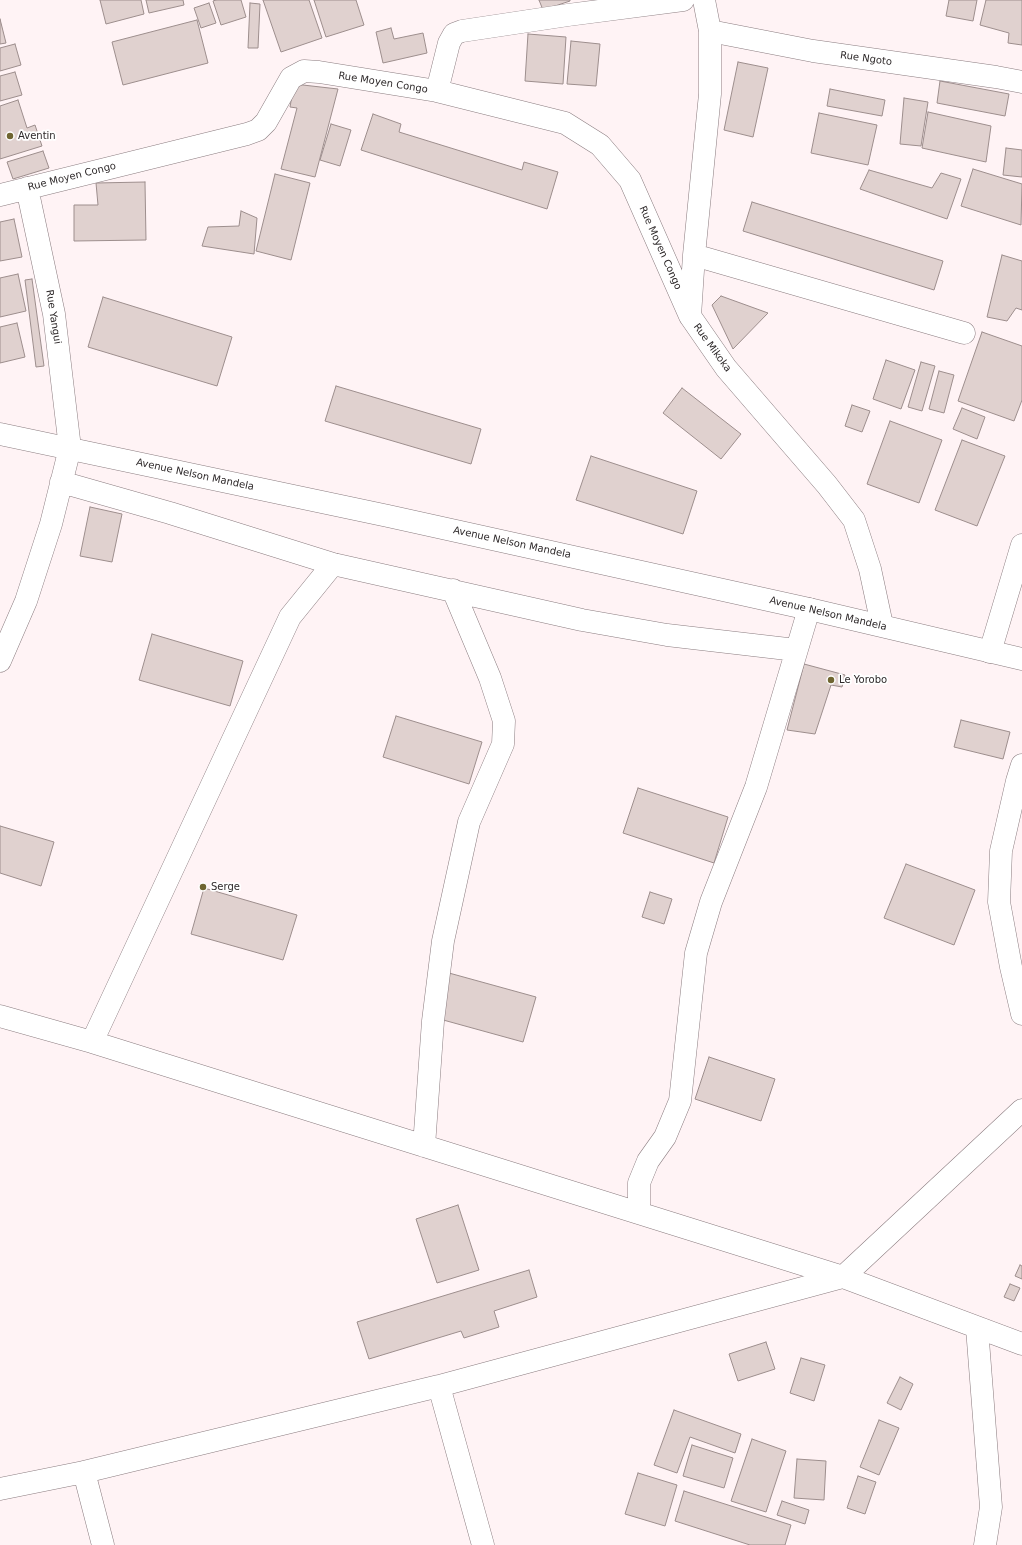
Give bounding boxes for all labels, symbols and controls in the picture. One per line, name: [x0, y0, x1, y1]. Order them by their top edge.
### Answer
street label: Rue Ngoto: [839, 49, 893, 69]
street label: Rue Moyen Congo: [337, 70, 429, 96]
place label: Aventin: [18, 130, 56, 142]
marker: Aventin: [5, 131, 15, 141]
street label: Rue Moyen Congo: [27, 160, 117, 194]
street label: Rue Moyen Congo: [636, 204, 684, 292]
street label: Rue Yangui: [43, 289, 63, 345]
street label: Rue Mikoka: [690, 321, 734, 375]
street label: Avenue Nelson Mandela: [135, 457, 255, 493]
street label: Avenue Nelson Mandela: [452, 525, 572, 561]
street label: Avenue Nelson Mandela: [768, 595, 888, 633]
place label: Le Yorobo: [839, 674, 887, 686]
marker: Le Yorobo: [826, 675, 836, 685]
place label: Serge: [211, 881, 240, 893]
marker: Serge: [198, 882, 208, 892]

